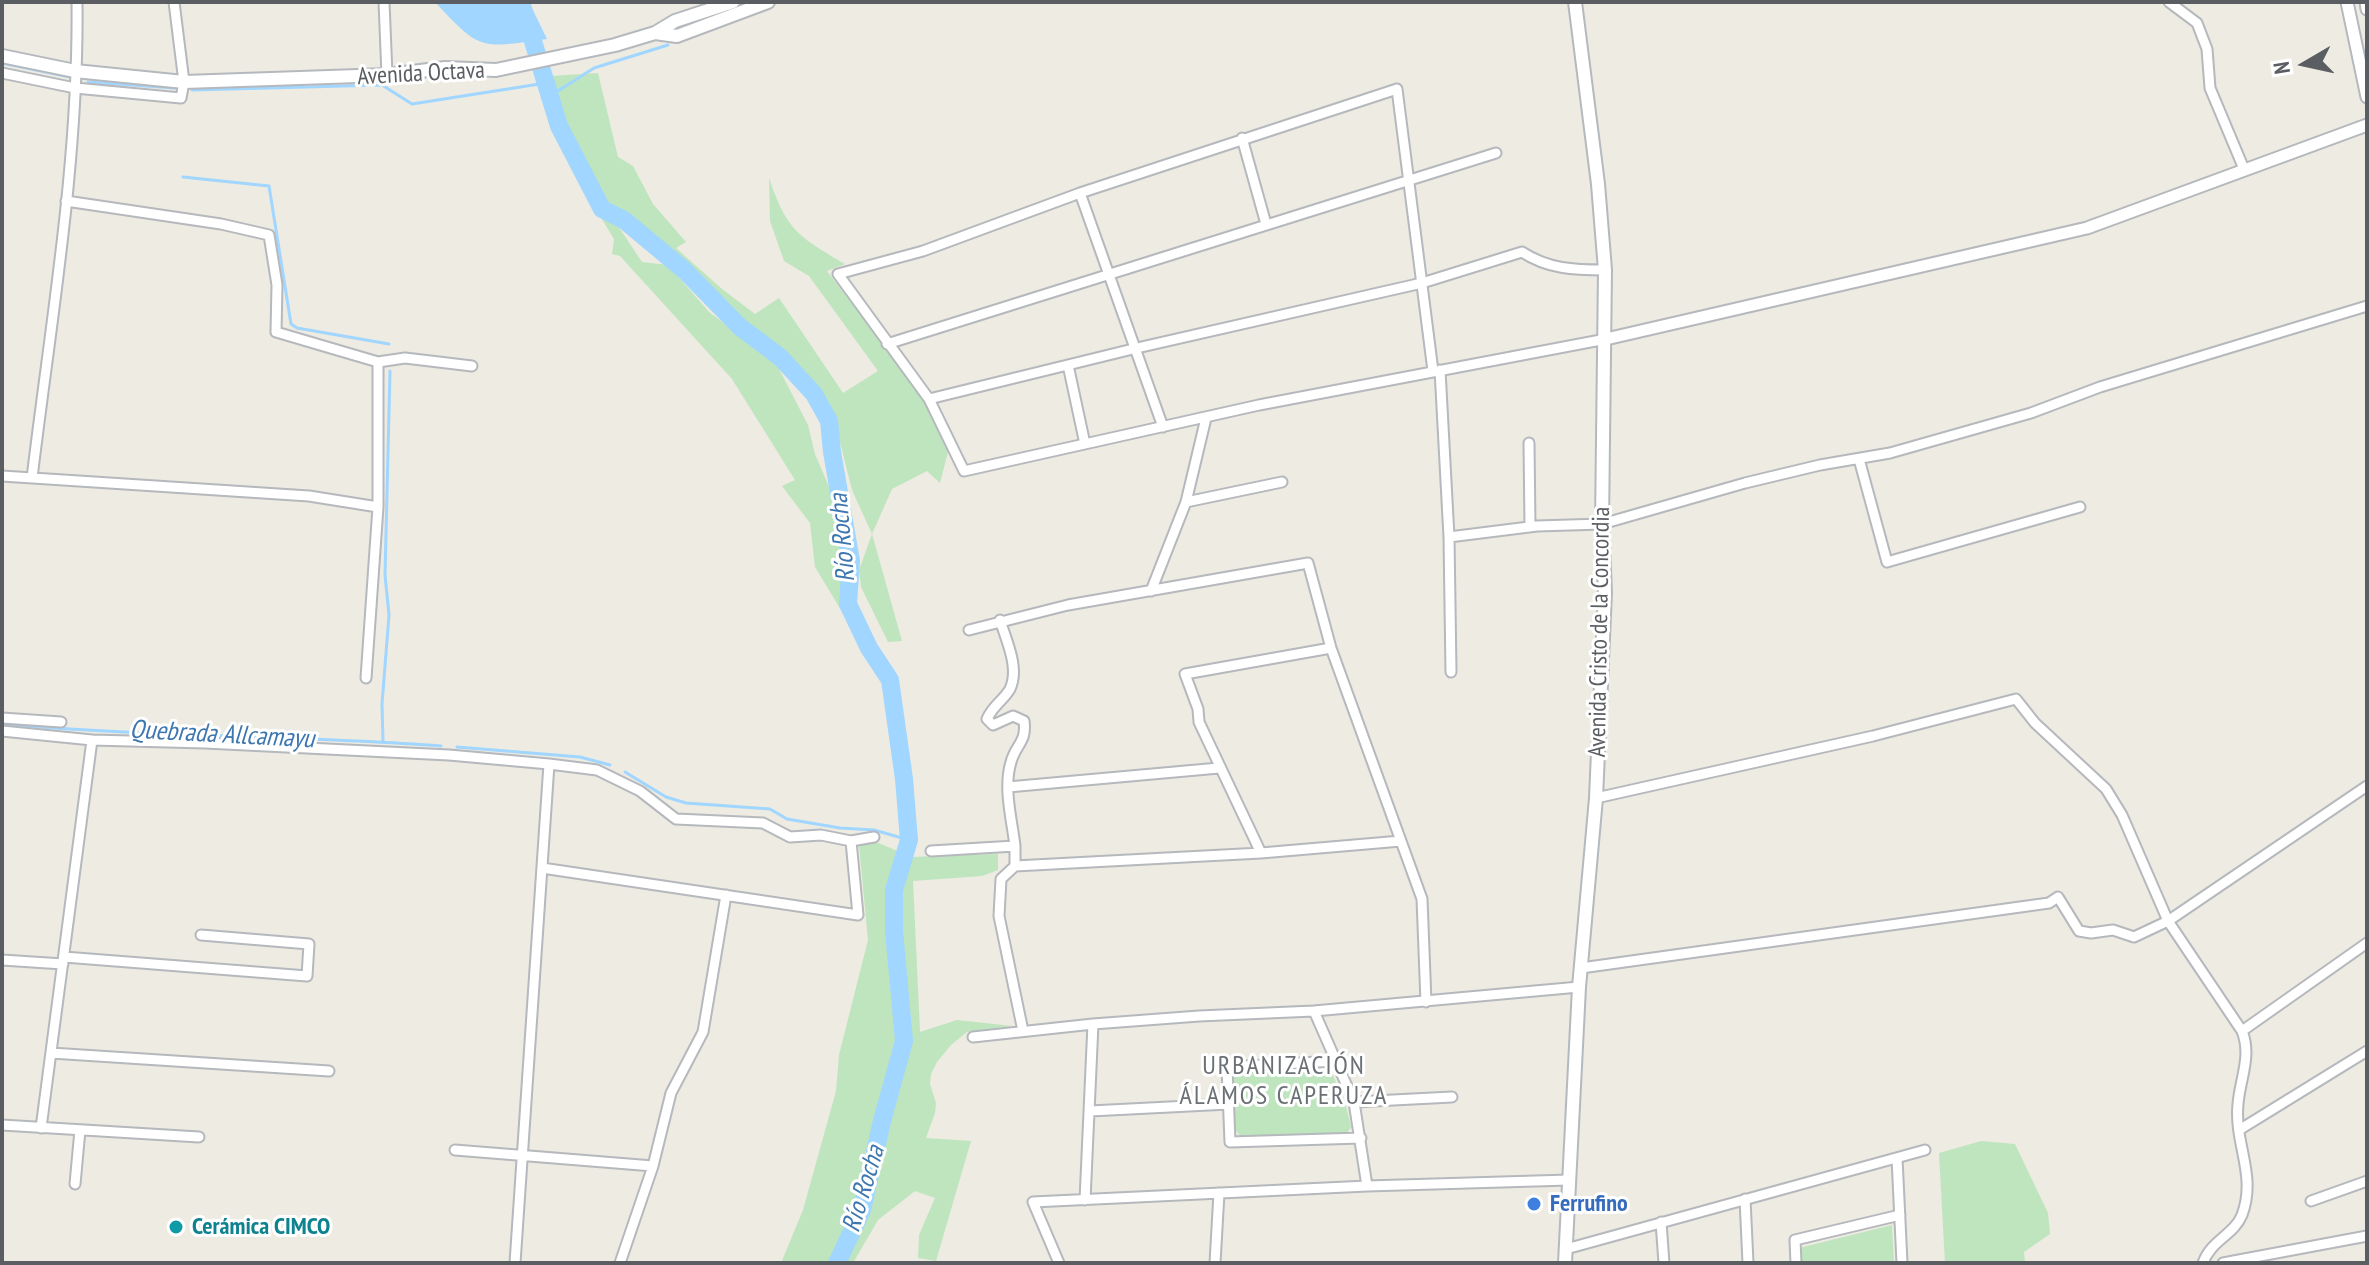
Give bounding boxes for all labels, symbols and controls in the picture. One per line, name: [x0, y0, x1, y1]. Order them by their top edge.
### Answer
north arrow: [2265, 24, 2345, 104]
street label: Avenida Octava: [357, 56, 485, 92]
text: N: [2267, 60, 2296, 76]
water label: Río Rocha: [824, 492, 862, 584]
street label: Avenida Cristo de la Concordia: [1583, 507, 1617, 757]
water label: Quebrada Allcamayu: [129, 715, 315, 755]
district label: URBANIZACIÓN ÁLAMOS CAPERUZA: [1180, 1051, 1388, 1112]
water label: Río Rocha: [836, 1142, 892, 1236]
place label: Ferrufino: [1550, 1190, 1628, 1218]
marker: Ferrufino: [1525, 1195, 1543, 1213]
place label: Cerámica CIMCO: [192, 1213, 330, 1241]
marker: Cerámica CIMCO: [167, 1218, 185, 1236]

